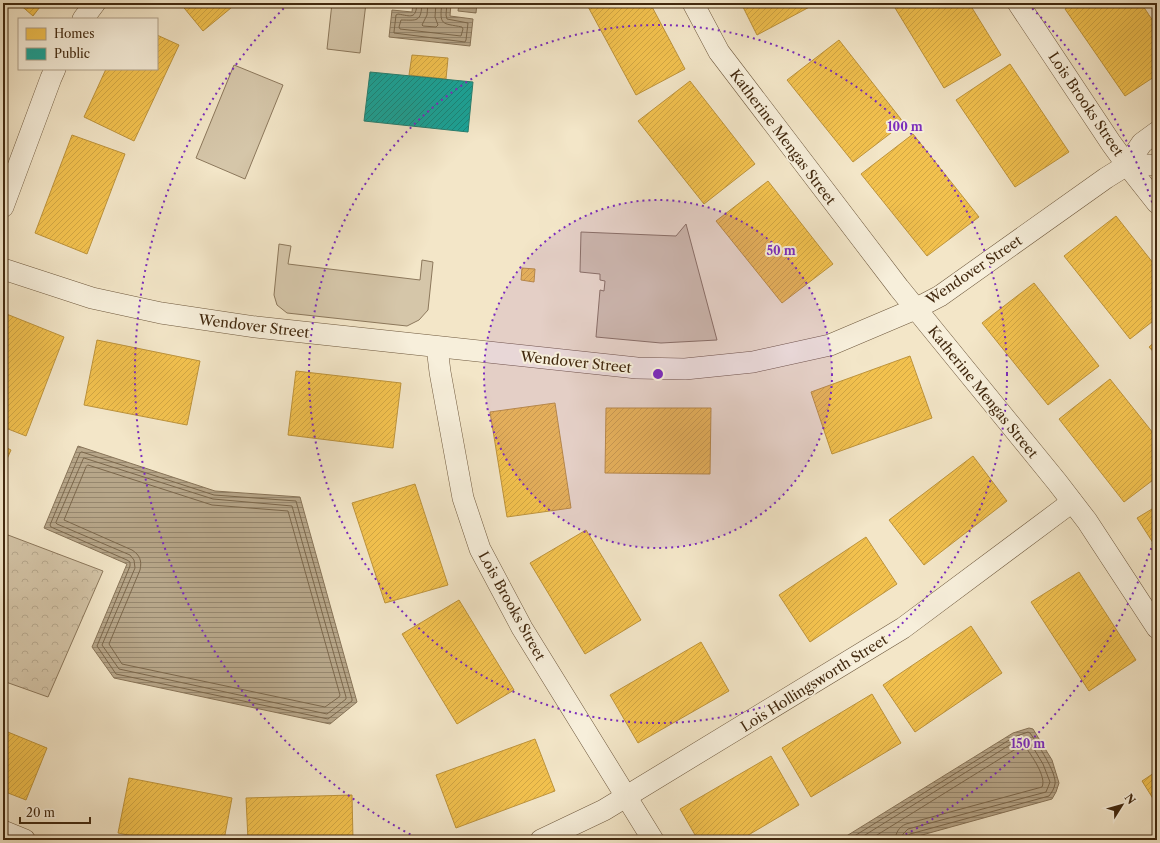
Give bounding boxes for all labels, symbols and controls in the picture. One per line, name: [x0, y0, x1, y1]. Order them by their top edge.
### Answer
legend: [18, 18, 158, 70]
text: Homes: [54, 26, 94, 41]
text: Public: [54, 46, 90, 61]
street label: Lois Brooks Street: [1044, 48, 1128, 160]
street label: Katherine Mengas Street: [726, 66, 840, 208]
text: 100 m: [887, 119, 923, 134]
street label: Wendover Street: [922, 231, 1025, 309]
text: 50 m: [766, 243, 796, 258]
street label: Wendover Street: [197, 310, 310, 342]
street label: Katherine Mengas Street: [924, 322, 1042, 462]
street label: Wendover Street: [519, 347, 632, 377]
centre of rings: [651, 367, 665, 381]
street label: Lois Brooks Street: [475, 548, 549, 664]
street label: Lois Hollingsworth Street: [737, 630, 891, 736]
text: 150 m: [1011, 736, 1045, 751]
north arrow: [1102, 785, 1142, 825]
text: N: [1122, 791, 1139, 807]
scale bar: [20, 799, 90, 825]
text: 20 m: [26, 805, 55, 820]

